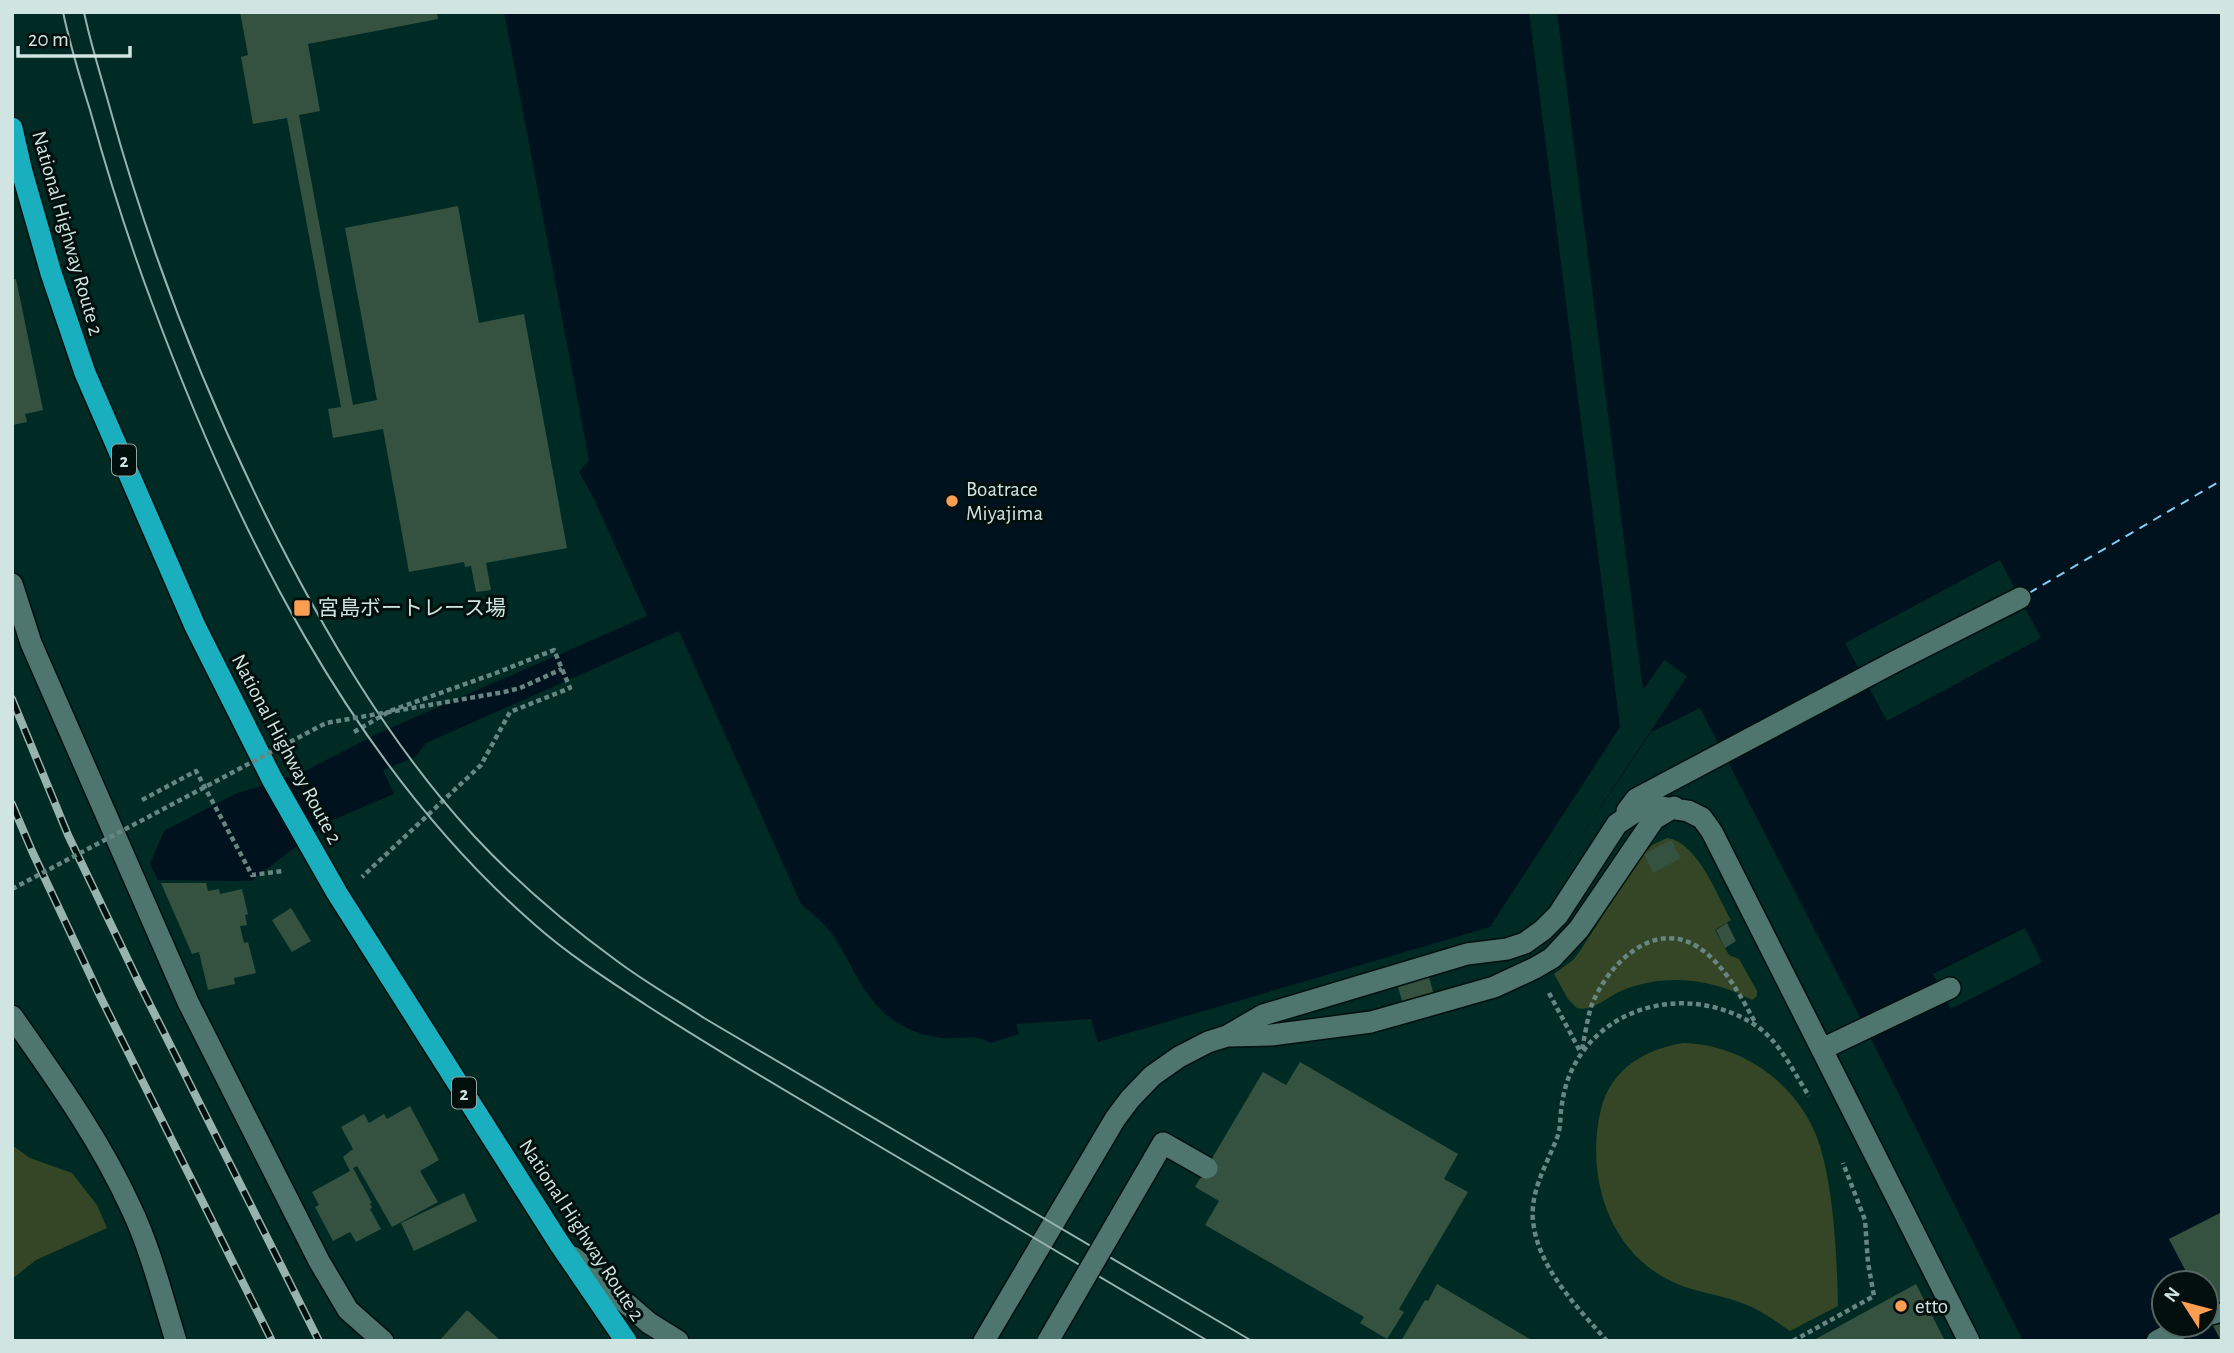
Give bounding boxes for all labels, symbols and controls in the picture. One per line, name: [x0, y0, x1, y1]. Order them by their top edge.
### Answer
scale bar: [18, 14, 130, 58]
text: 20 m: [28, 29, 69, 50]
street label: National Highway Route 2: [28, 129, 107, 338]
road number: 2: [112, 444, 136, 475]
place label: Boatrace Miyajima: [966, 479, 1043, 524]
marker: Boatrace Miyajima: [944, 493, 960, 509]
place label: 宮島ボートレース場: [318, 597, 506, 619]
marker: 宮島ボートレース場: [292, 598, 312, 618]
street label: National Highway Route 2: [228, 651, 346, 848]
road number: 2: [452, 1078, 476, 1108]
street label: National Highway Route 2: [515, 1136, 648, 1325]
north arrow: [2150, 1269, 2220, 1339]
text: N: [2161, 1284, 2184, 1306]
place label: etto: [1915, 1296, 1948, 1317]
marker: etto: [1893, 1298, 1909, 1314]

